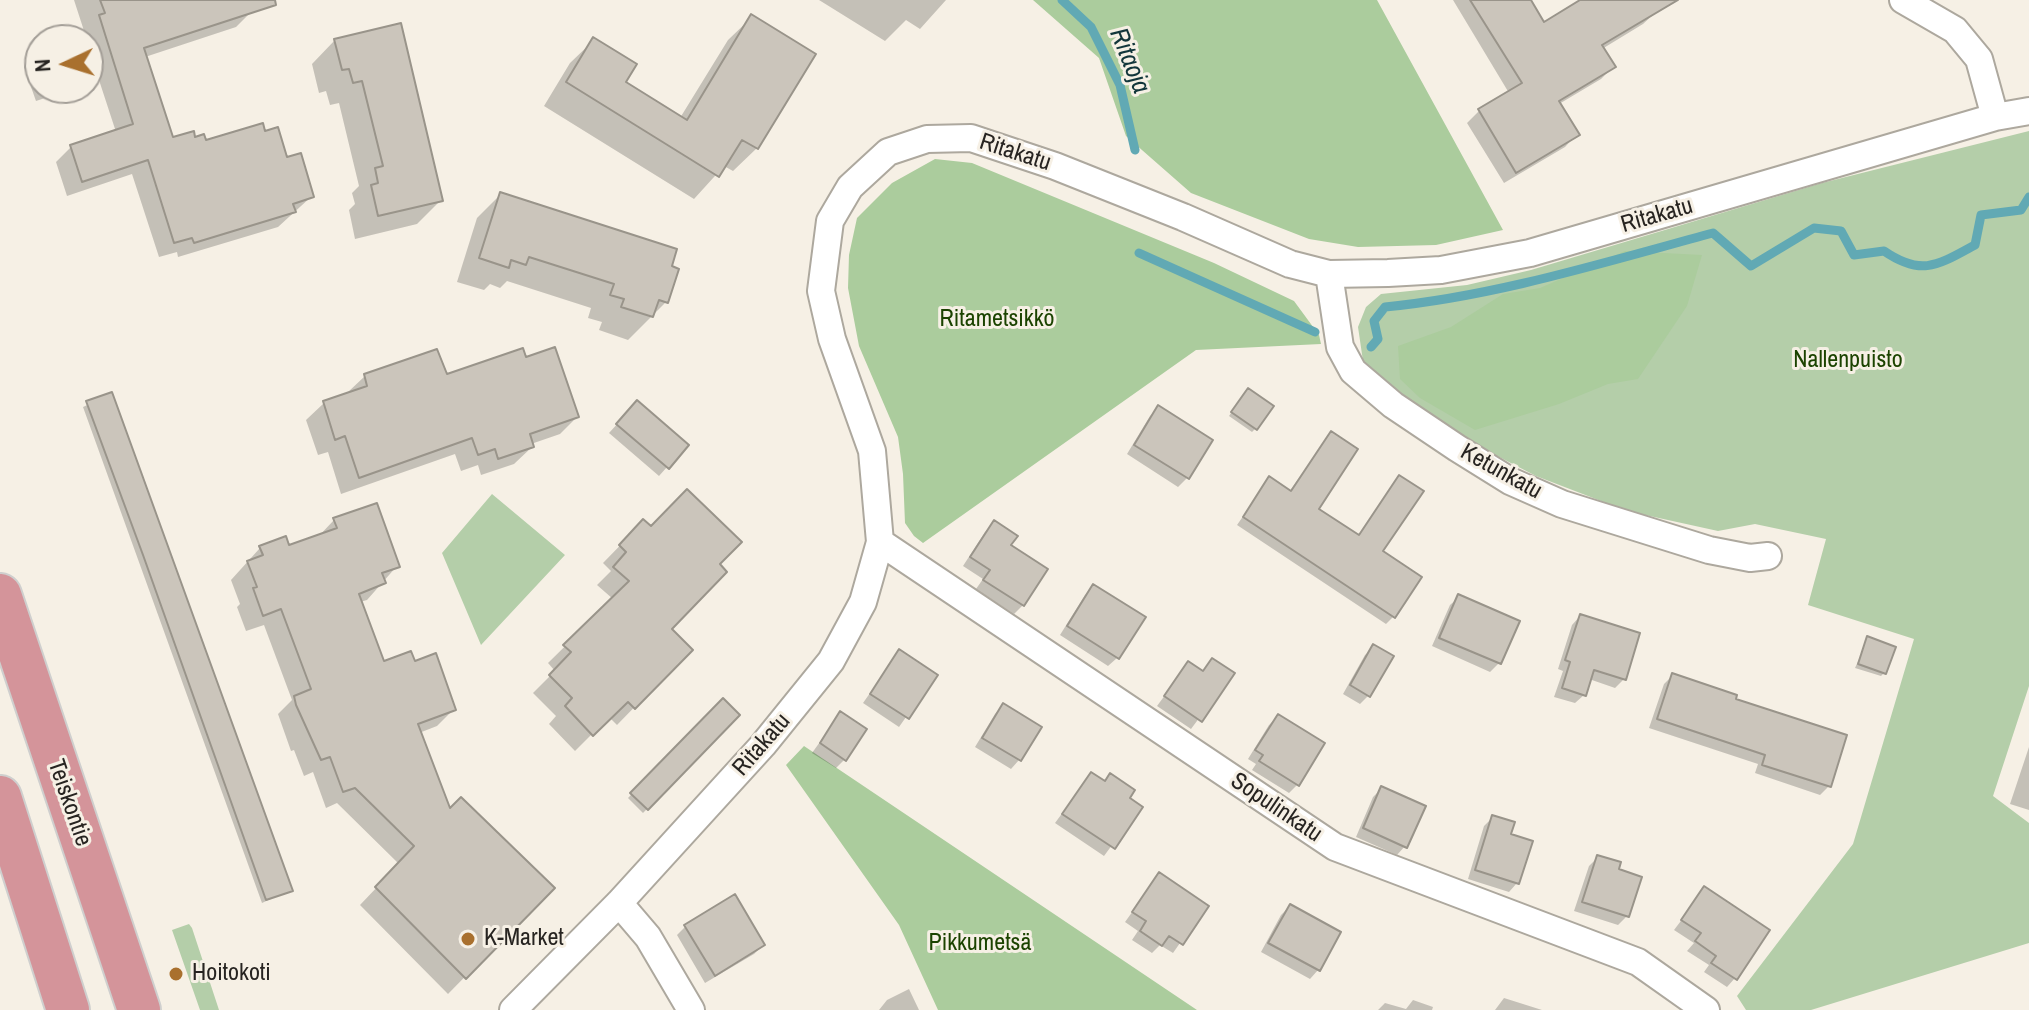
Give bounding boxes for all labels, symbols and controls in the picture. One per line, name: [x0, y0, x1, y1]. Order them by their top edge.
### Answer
north arrow: [24, 24, 104, 104]
water label: Ritaoja: [1102, 24, 1156, 98]
text: N: [27, 58, 57, 73]
street label: Ritakatu: [976, 128, 1054, 178]
street label: Ritakatu: [1618, 192, 1696, 240]
park label: Ritametsikkö: [940, 306, 1054, 334]
park label: Nallenpuisto: [1793, 347, 1903, 375]
street label: Ketunkatu: [1455, 438, 1547, 506]
street label: Ritakatu: [727, 708, 797, 782]
street label: Teiskontie: [41, 756, 97, 850]
street label: Sopulinkatu: [1225, 767, 1327, 849]
place label: K-Market: [484, 925, 564, 953]
marker: K-Market: [459, 930, 477, 948]
park label: Pikkumetsä: [929, 930, 1031, 958]
place label: Hoitokoti: [192, 960, 271, 988]
marker: Hoitokoti: [167, 965, 185, 983]

